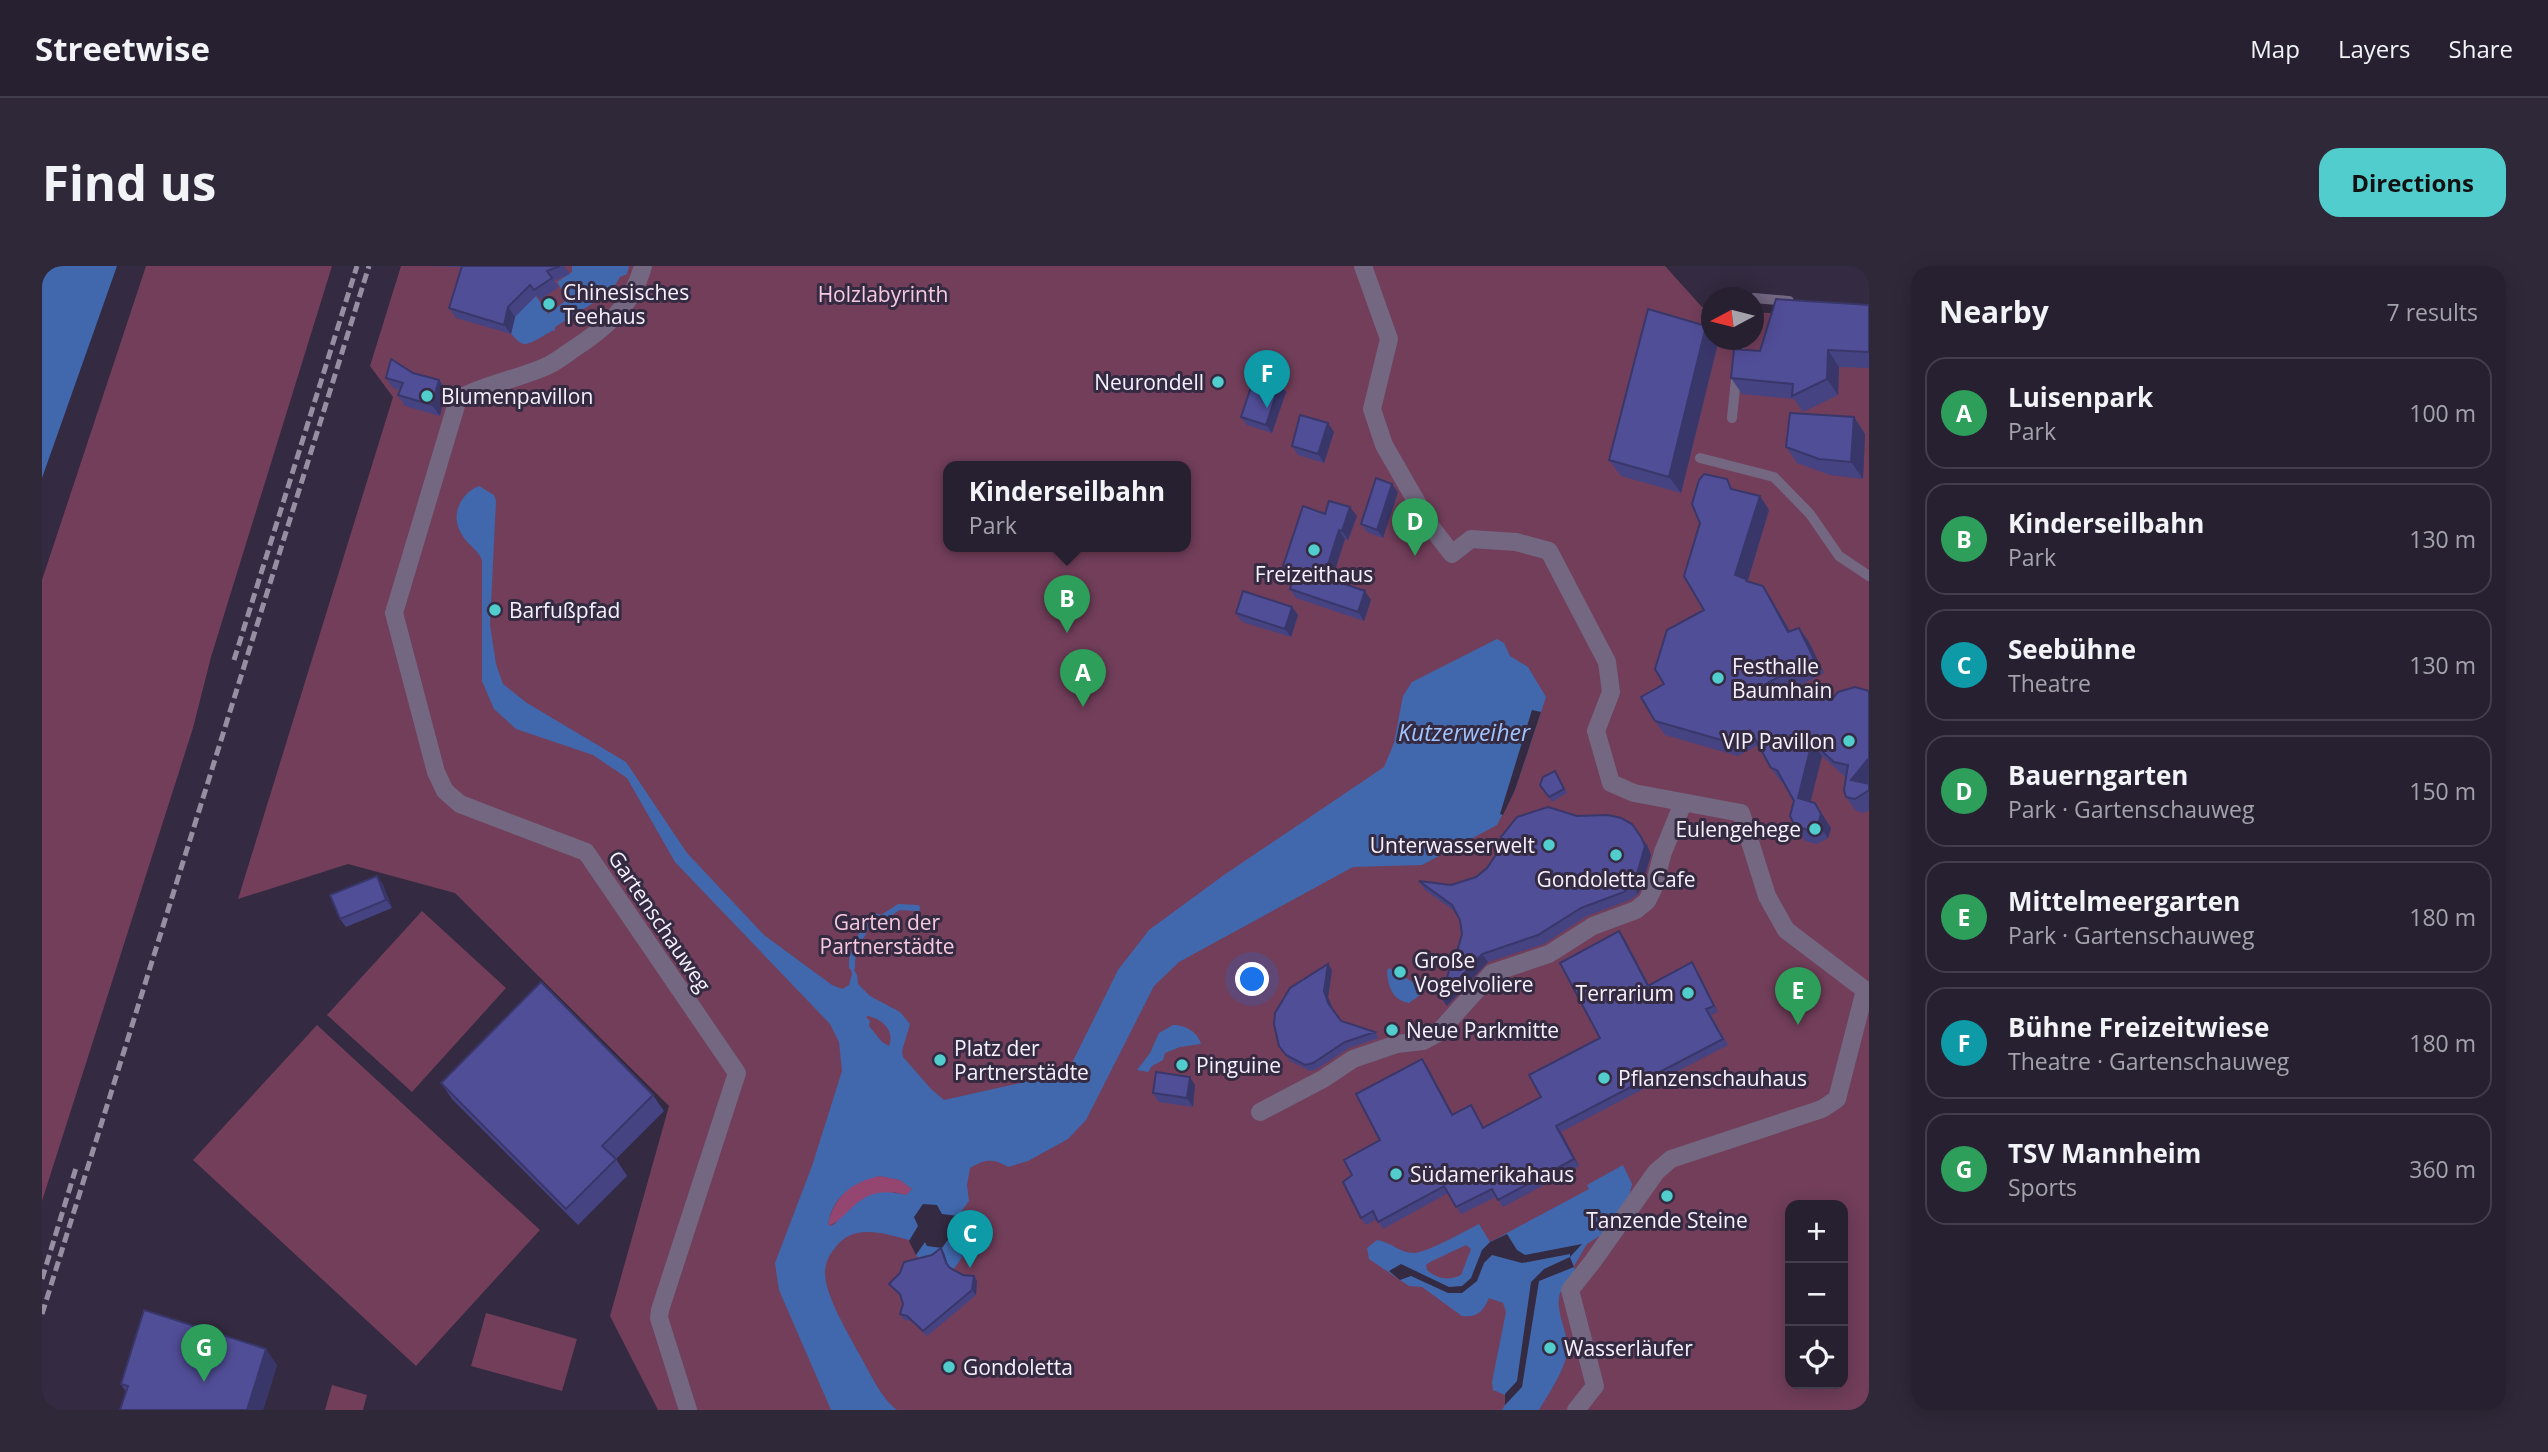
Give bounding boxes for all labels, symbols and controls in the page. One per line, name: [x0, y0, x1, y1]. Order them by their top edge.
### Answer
text: Streetwise: [35, 26, 210, 71]
text: Map: [2250, 32, 2300, 65]
text: Layers: [2338, 32, 2411, 65]
text: Share: [2449, 32, 2513, 65]
button: Directions: [2319, 148, 2506, 217]
text: Find us: [42, 149, 216, 215]
place label: Chinesisches Teehaus: [563, 278, 689, 330]
park label: Holzlabyrinth: [818, 280, 948, 308]
north arrow: [1701, 287, 1764, 350]
text: Nearby: [1939, 291, 2049, 332]
marker: Chinesisches Teehaus: [541, 296, 557, 312]
text: 7 results: [2387, 296, 2478, 328]
pin: F: [1244, 350, 1290, 408]
place label: Neurondell: [1094, 368, 1204, 396]
marker: Neurondell: [1210, 374, 1226, 390]
text: Luisenpark: [2008, 379, 2153, 415]
place label: Blumenpavillon: [441, 382, 593, 410]
marker: Blumenpavillon: [419, 388, 435, 404]
text: A: [1956, 397, 1972, 429]
text: 100 m: [2409, 397, 2476, 429]
text: Park: [2008, 415, 2056, 447]
popup: [943, 461, 1191, 552]
text: Kinderseilbahn: [969, 473, 1165, 509]
pin: D: [1392, 498, 1438, 556]
text: Kinderseilbahn: [2008, 505, 2204, 541]
text: Park: [969, 509, 1017, 541]
text: B: [1956, 523, 1972, 555]
text: 130 m: [2409, 523, 2476, 555]
text: Park: [2008, 541, 2056, 573]
marker: Freizeithaus: [1306, 542, 1322, 558]
place label: Freizeithaus: [1255, 560, 1373, 588]
pin: B: [1044, 575, 1090, 633]
place label: Barfußpfad: [509, 596, 620, 624]
marker: Barfußpfad: [487, 602, 503, 618]
text: Seebühne: [2008, 631, 2136, 667]
pin: A: [1060, 649, 1106, 707]
text: C: [1957, 649, 1971, 681]
text: 130 m: [2409, 649, 2476, 681]
place label: Festhalle Baumhain: [1732, 652, 1832, 704]
text: Theatre: [2008, 667, 2091, 699]
marker: Festhalle Baumhain: [1710, 670, 1726, 686]
water label: Kutzerweiher: [1398, 716, 1531, 748]
place label: VIP Pavillon: [1722, 727, 1835, 755]
marker: VIP Pavillon: [1841, 733, 1857, 749]
text: Bauerngarten: [2008, 757, 2188, 793]
text: D: [1955, 775, 1973, 807]
text: 150 m: [2409, 775, 2476, 807]
text: Park · Gartenschauweg: [2008, 793, 2254, 825]
place label: Eulengehege: [1675, 815, 1801, 843]
marker: Eulengehege: [1807, 821, 1823, 837]
place label: Unterwasserwelt: [1370, 831, 1535, 859]
marker: Unterwasserwelt: [1541, 837, 1557, 853]
street label: Gartenschauweg: [602, 845, 718, 997]
marker: Gondoletta Cafe: [1608, 847, 1624, 863]
place label: Gondoletta Cafe: [1536, 865, 1696, 893]
text: Mittelmeergarten: [2008, 883, 2240, 919]
text: E: [1958, 901, 1970, 933]
text: 180 m: [2409, 901, 2476, 933]
park label: Garten der Partnerstädte: [820, 908, 954, 960]
text: Park · Gartenschauweg: [2008, 919, 2254, 951]
place label: Große Vogelvoliere: [1414, 946, 1534, 998]
your location: [1235, 962, 1269, 996]
marker: Große Vogelvoliere: [1392, 964, 1408, 980]
pin: E: [1775, 967, 1821, 1025]
place label: Terrarium: [1576, 979, 1674, 1007]
marker: Terrarium: [1680, 985, 1696, 1001]
text: Bühne Freizeitwiese: [2008, 1009, 2269, 1045]
place label: Neue Parkmitte: [1406, 1016, 1559, 1044]
marker: Neue Parkmitte: [1384, 1022, 1400, 1038]
text: F: [1958, 1027, 1970, 1059]
text: 180 m: [2409, 1027, 2476, 1059]
place label: Platz der Partnerstädte: [954, 1034, 1089, 1086]
text: Theatre · Gartenschauweg: [2008, 1045, 2289, 1077]
place label: Pinguine: [1196, 1051, 1281, 1079]
marker: Platz der Partnerstädte: [932, 1052, 948, 1068]
marker: Pinguine: [1174, 1057, 1190, 1073]
place label: Pflanzenschauhaus: [1618, 1064, 1807, 1092]
marker: Pflanzenschauhaus: [1596, 1070, 1612, 1086]
text: TSV Mannheim: [2008, 1135, 2201, 1171]
text: G: [1956, 1153, 1972, 1185]
text: 360 m: [2409, 1153, 2476, 1185]
place label: Südamerikahaus: [1410, 1160, 1574, 1188]
marker: Südamerikahaus: [1388, 1166, 1404, 1182]
text: Sports: [2008, 1171, 2077, 1203]
marker: Tanzende Steine: [1659, 1188, 1675, 1204]
map controls: [1785, 1200, 1848, 1389]
button: +: [1785, 1200, 1848, 1263]
place label: Tanzende Steine: [1586, 1206, 1748, 1234]
pin: C: [947, 1210, 993, 1268]
button: −: [1785, 1263, 1848, 1326]
pin: G: [181, 1324, 227, 1382]
button: locate: [1785, 1326, 1848, 1389]
place label: Wasserläufer: [1564, 1334, 1693, 1362]
marker: Wasserläufer: [1542, 1340, 1558, 1356]
place label: Gondoletta: [963, 1353, 1073, 1381]
marker: Gondoletta: [941, 1359, 957, 1375]

